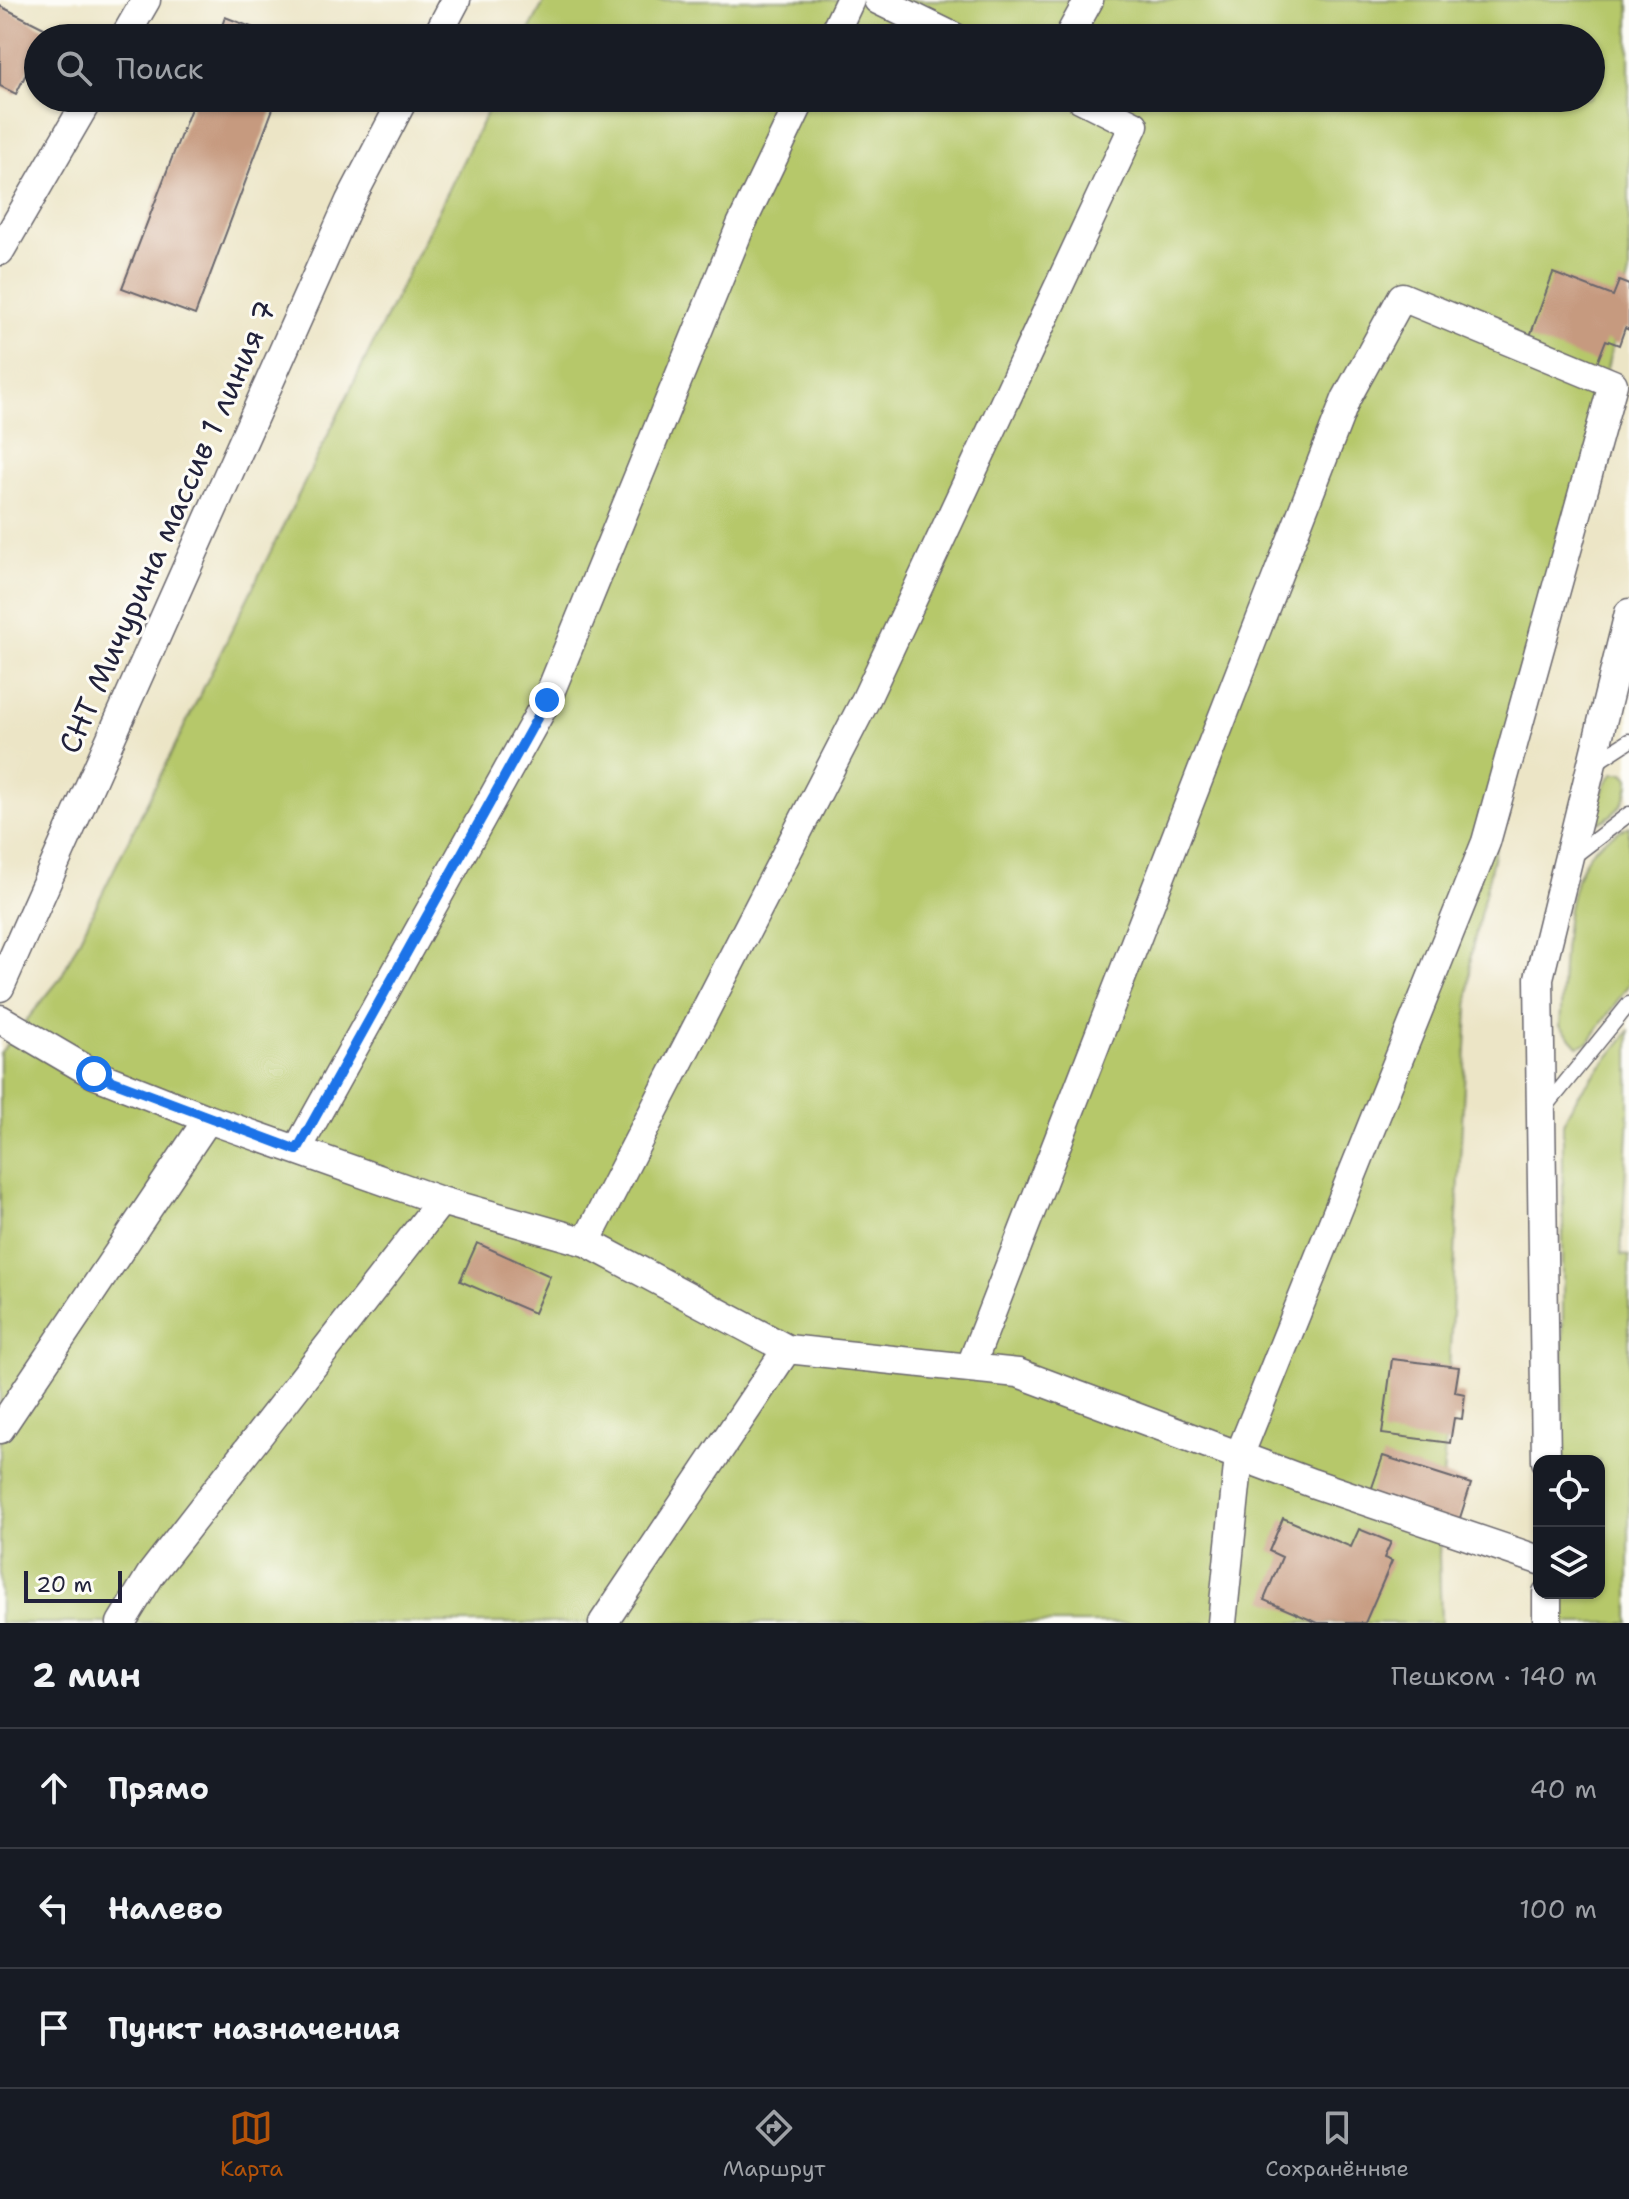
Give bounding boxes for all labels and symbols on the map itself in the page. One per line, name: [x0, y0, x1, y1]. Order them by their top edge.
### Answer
street label: СНТ Мичурина массив 1 линия 7: [49, 294, 286, 760]
route end: [529, 682, 565, 718]
route start: [76, 1056, 112, 1092]
scale bar: [24, 1567, 122, 1603]

